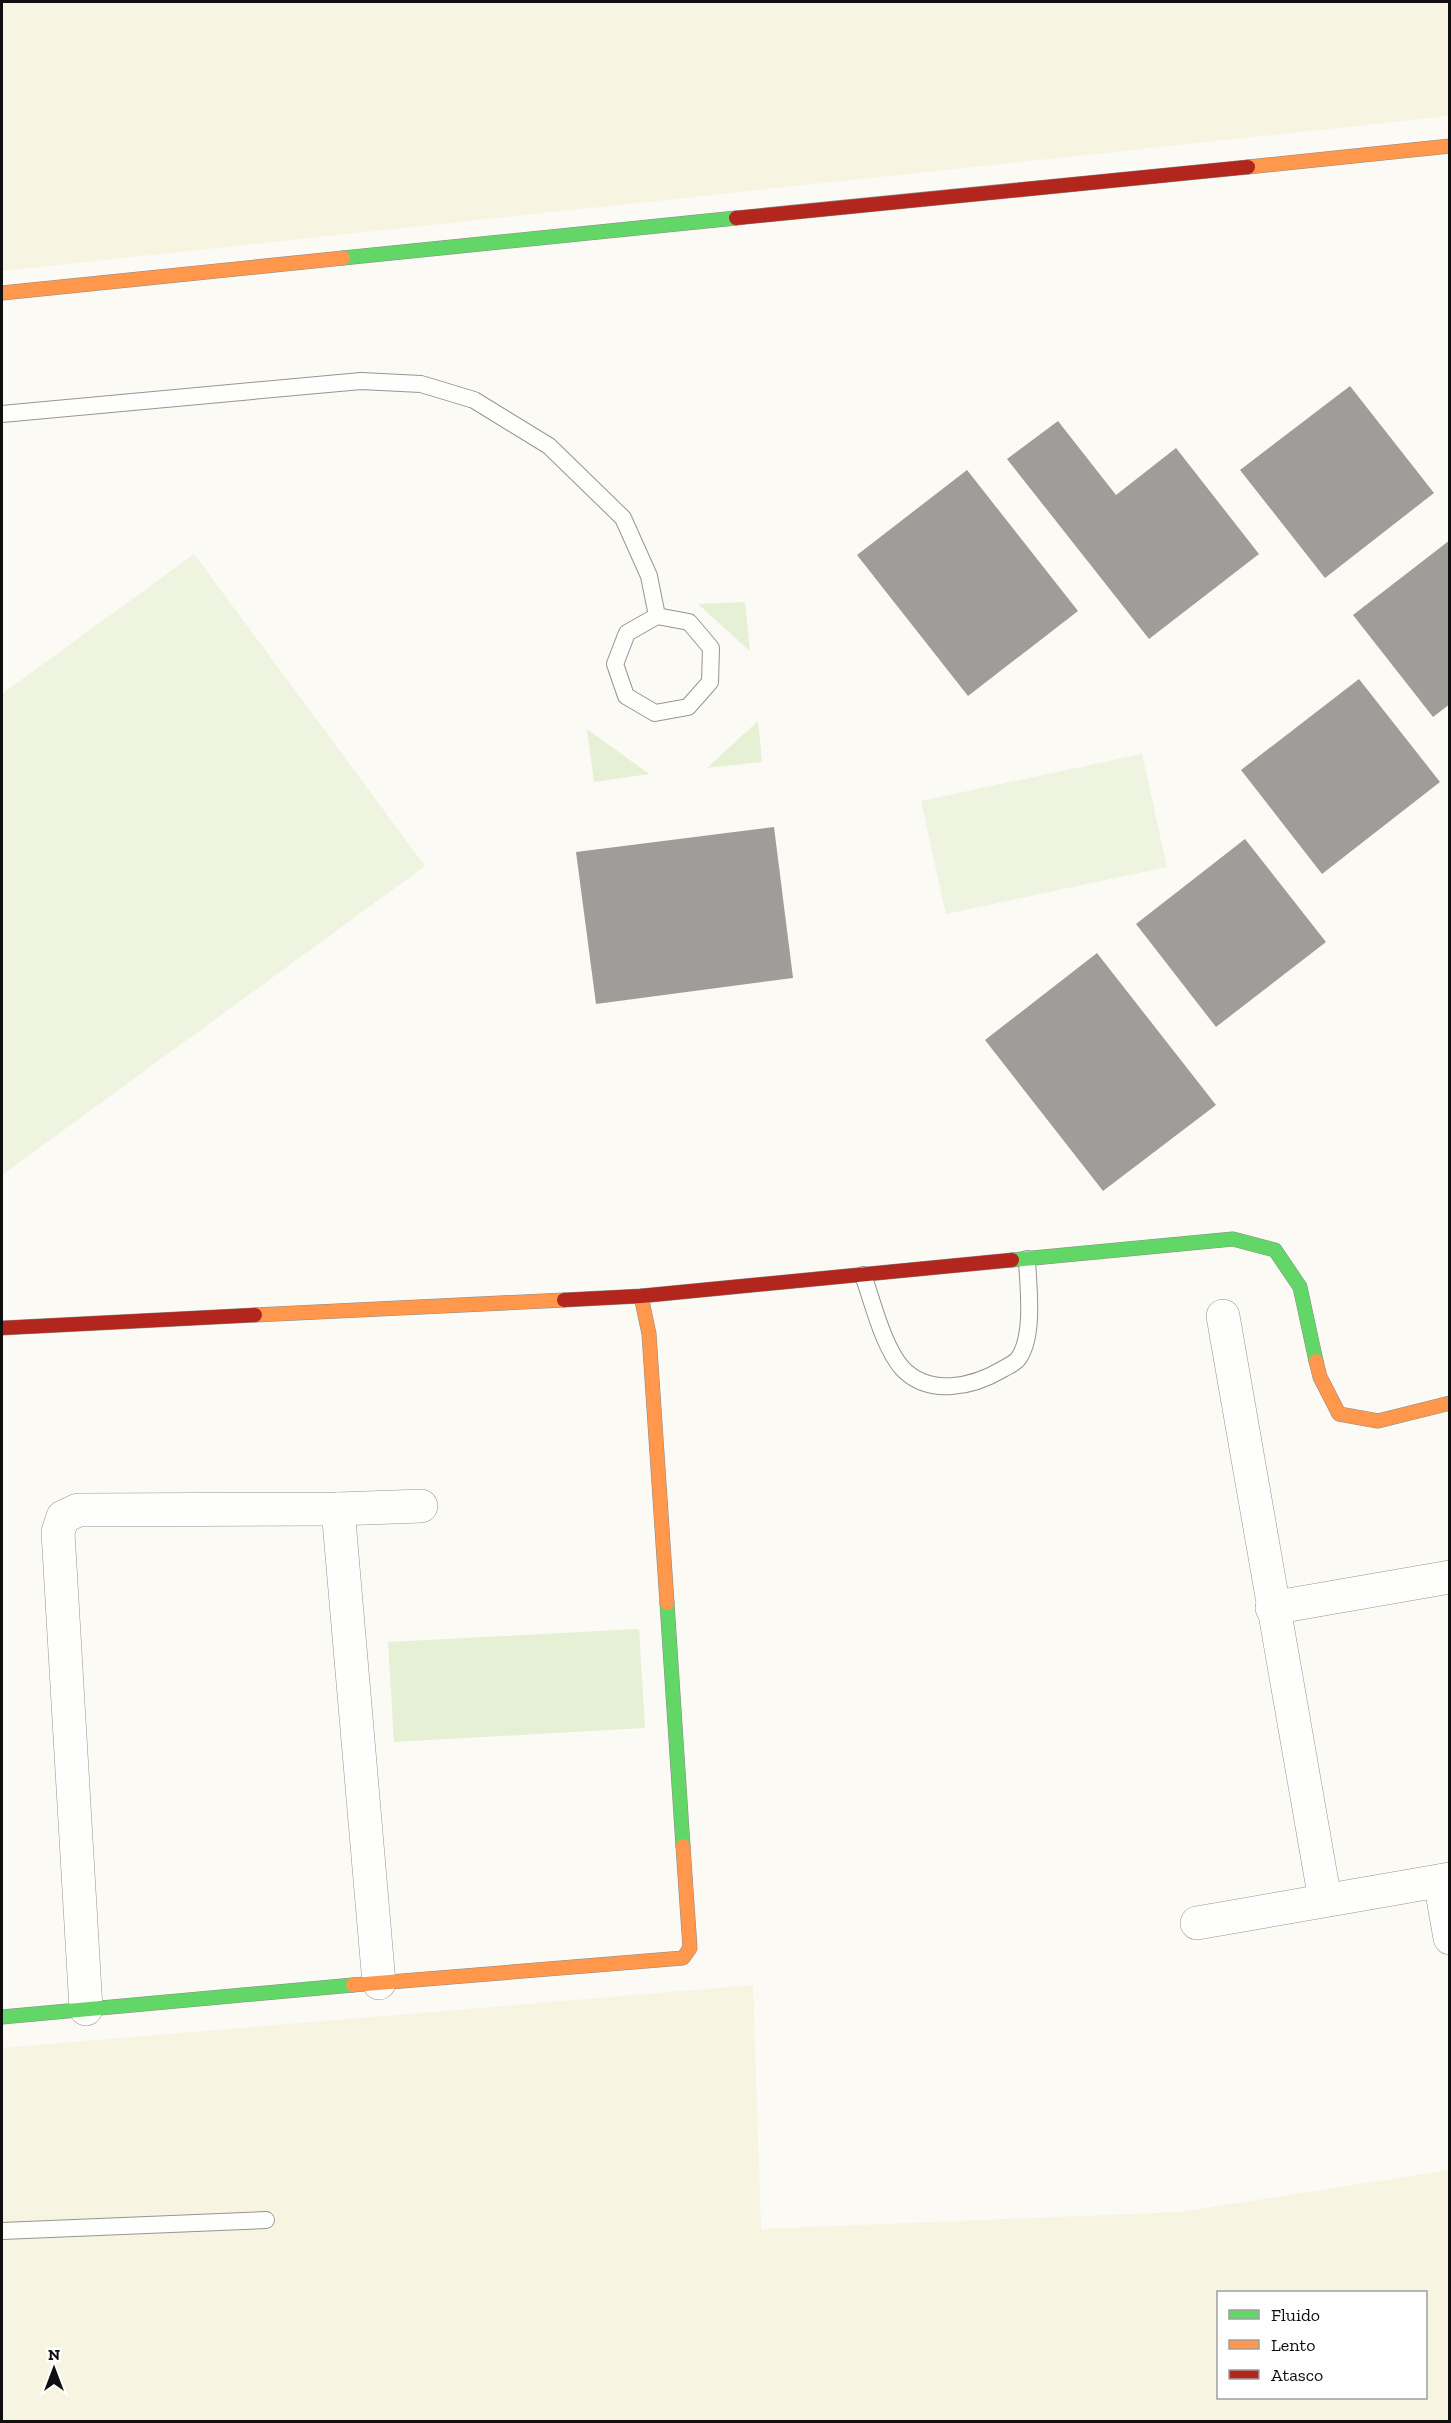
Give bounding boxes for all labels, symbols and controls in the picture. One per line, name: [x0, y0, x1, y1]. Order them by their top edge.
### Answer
legend: [1217, 2291, 1427, 2399]
text: Fluido: [1271, 2304, 1320, 2326]
text: Lento: [1271, 2334, 1316, 2356]
north arrow: [24, 2339, 84, 2399]
text: N: [48, 2345, 60, 2364]
text: Atasco: [1271, 2364, 1323, 2386]

